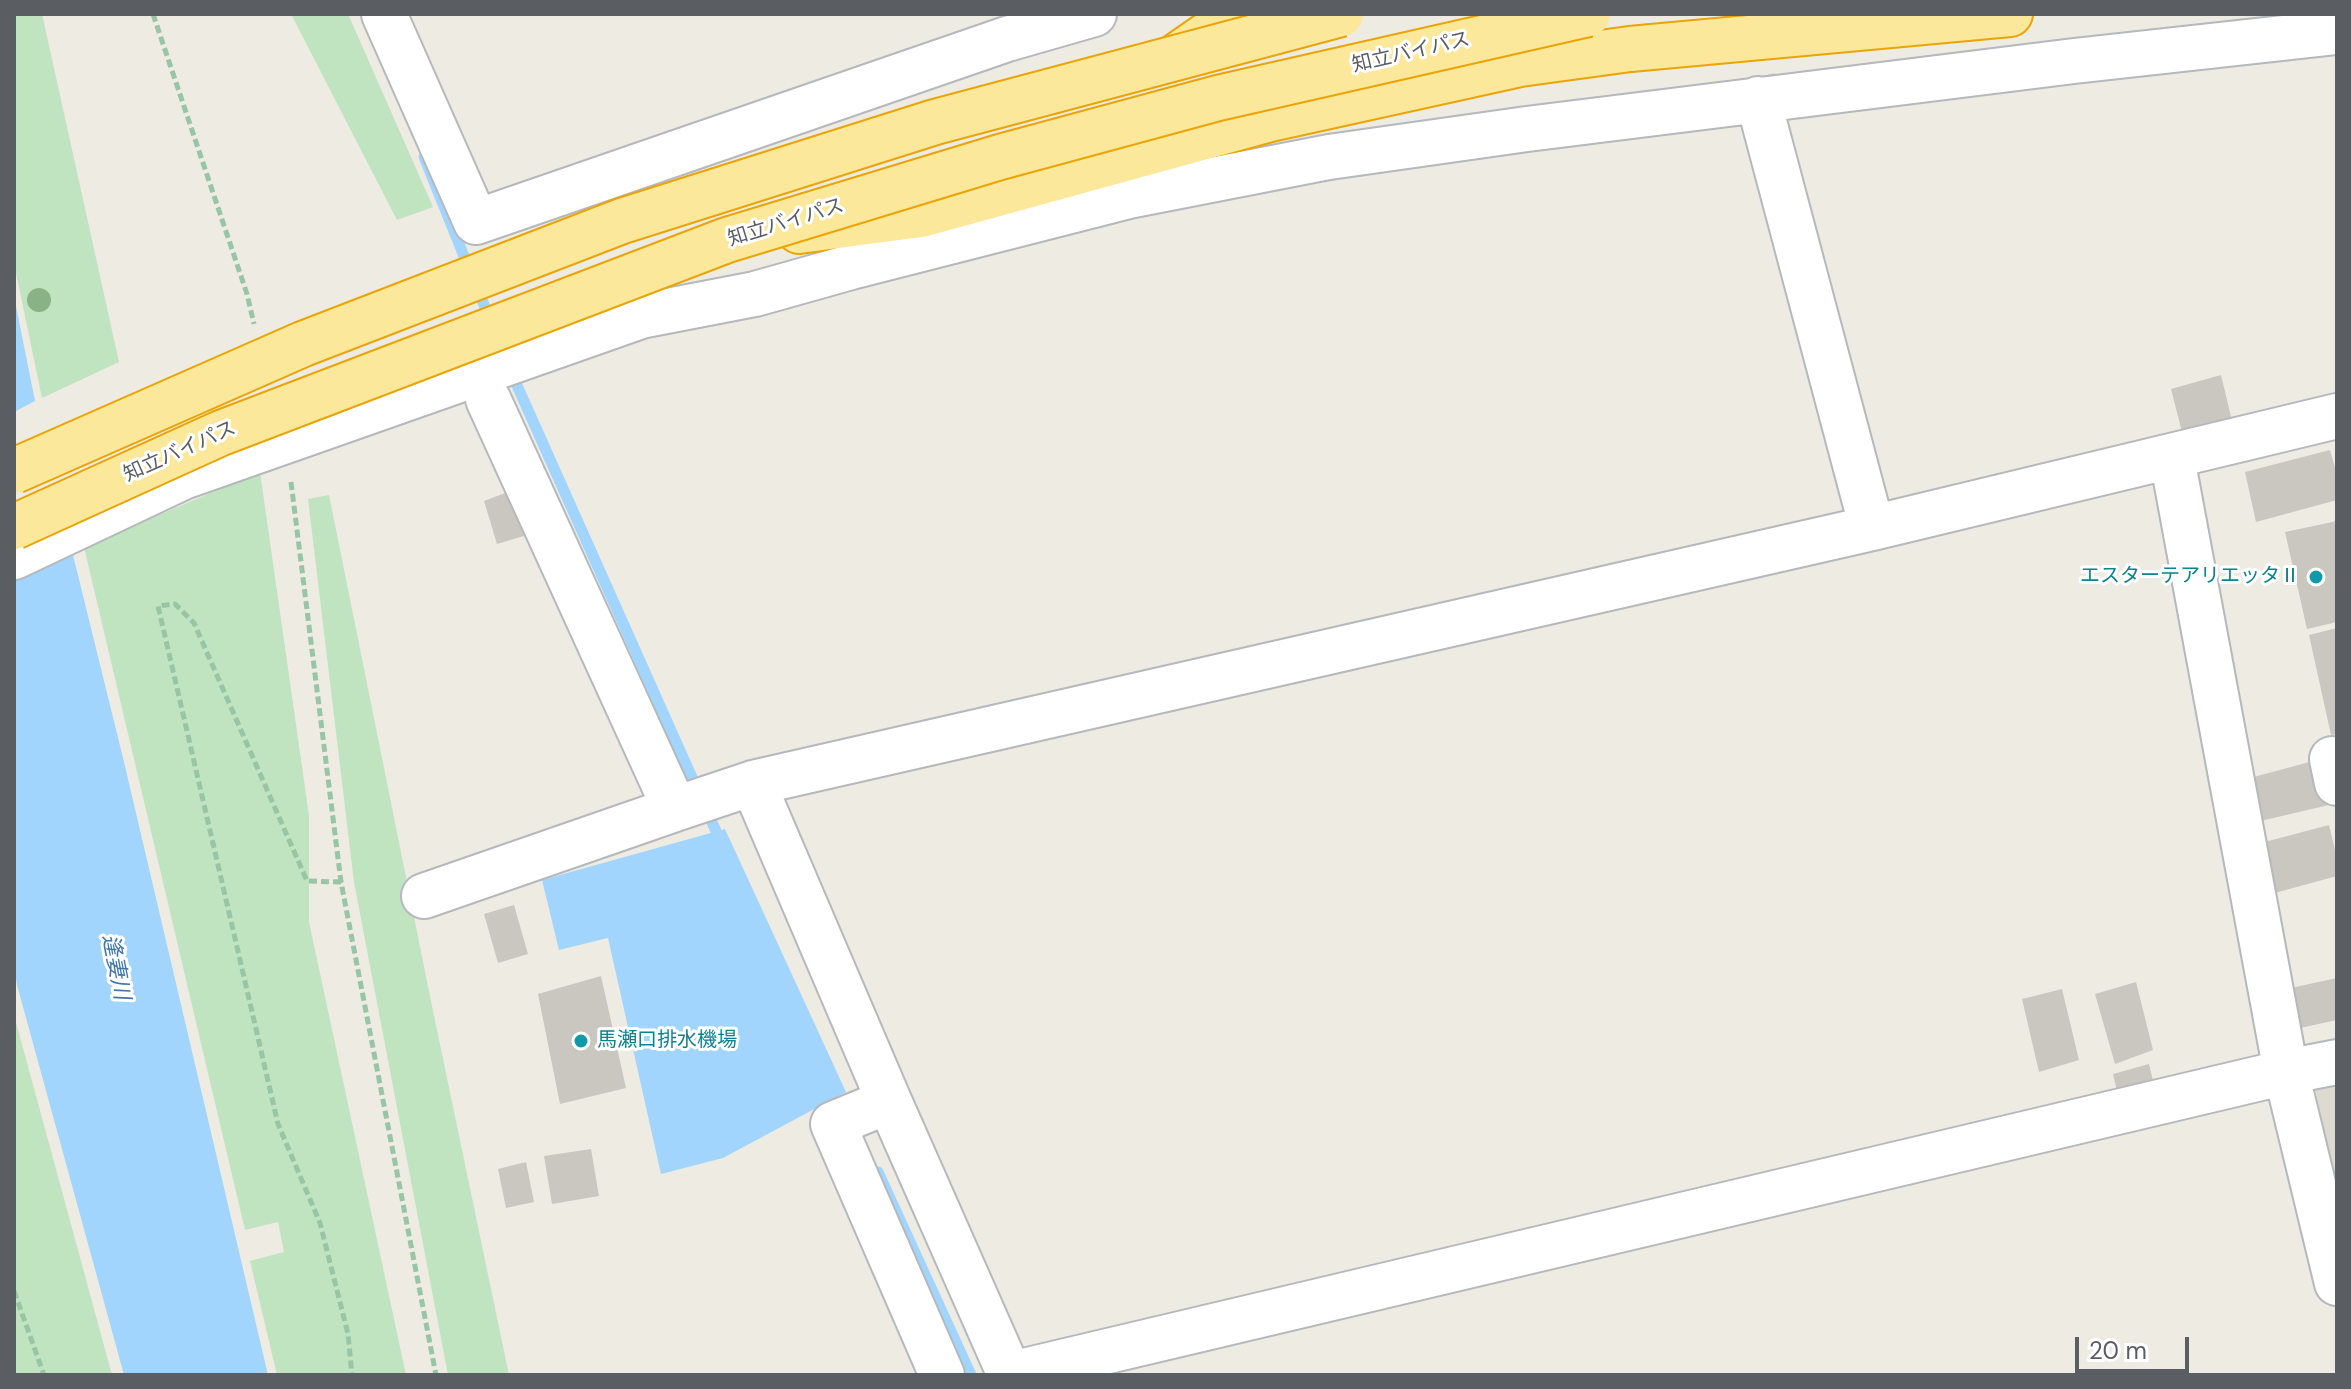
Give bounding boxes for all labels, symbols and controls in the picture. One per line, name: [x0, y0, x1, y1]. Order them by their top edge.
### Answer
street label: 知立バイパス: [1350, 28, 1472, 78]
street label: 知立バイパス: [725, 194, 847, 252]
street label: 知立バイパス: [120, 417, 240, 487]
place label: エスターテアリエッタⅡ: [2080, 565, 2300, 589]
marker: エスターテアリエッタⅡ: [2307, 568, 2325, 586]
water label: 逢妻川: [96, 932, 134, 1002]
place label: 馬瀬口排水機場: [597, 1029, 737, 1053]
marker: 馬瀬口排水機場: [572, 1032, 590, 1050]
scale bar: [2079, 1321, 2193, 1371]
text: 20 m: [2089, 1335, 2147, 1366]

